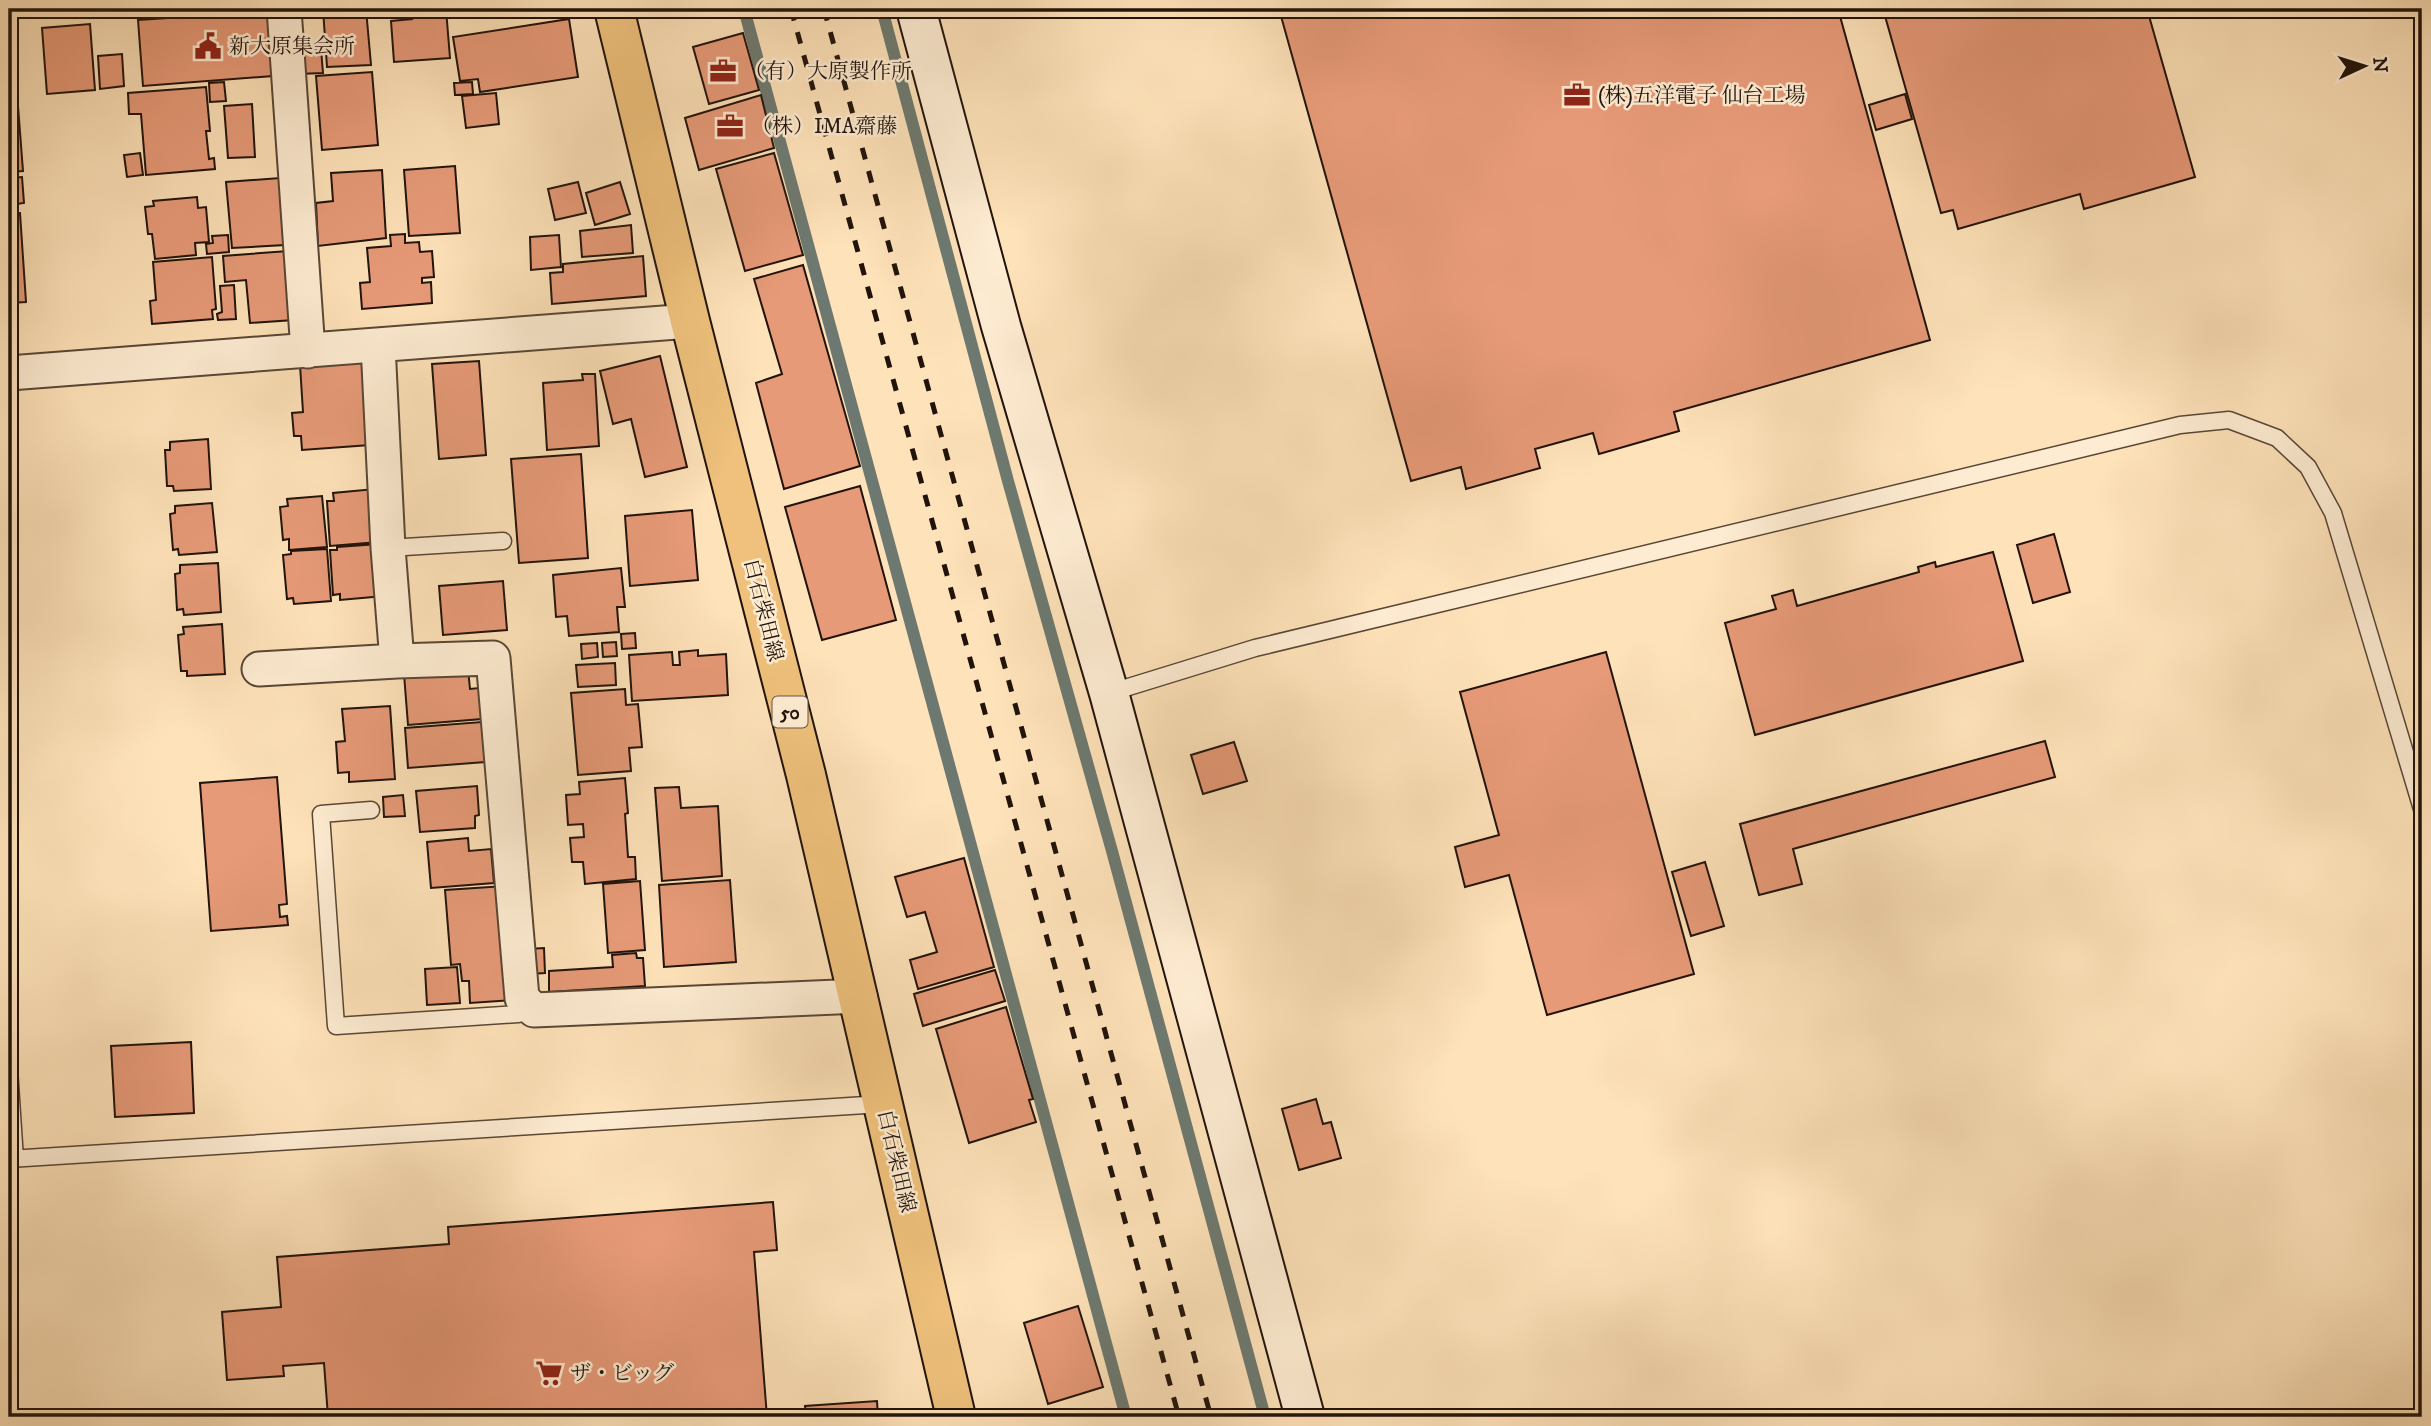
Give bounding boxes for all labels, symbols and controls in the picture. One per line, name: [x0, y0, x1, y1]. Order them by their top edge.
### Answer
public building icon: 新大原集会所: [193, 31, 223, 61]
north arrow: [2330, 32, 2400, 102]
place label: 新大原集会所: [229, 34, 355, 60]
office icon: （有）大原製作所: [708, 56, 738, 86]
text: N: [2367, 56, 2392, 74]
place label: （有）大原製作所: [744, 59, 912, 85]
office icon: (株)五洋電子 仙台工場: [1562, 80, 1592, 110]
place label: (株)五洋電子 仙台工場: [1598, 83, 1806, 109]
office icon: （株）IMA齋藤: [715, 111, 745, 141]
place label: （株）IMA齋藤: [751, 114, 897, 140]
street label: 白石柴田線: [738, 556, 788, 664]
road number: 50: [772, 696, 808, 727]
street label: 白石柴田線: [872, 1107, 921, 1215]
supermarket icon: ザ・ビッグ: [534, 1358, 564, 1388]
place label: ザ・ビッグ: [570, 1361, 674, 1387]

